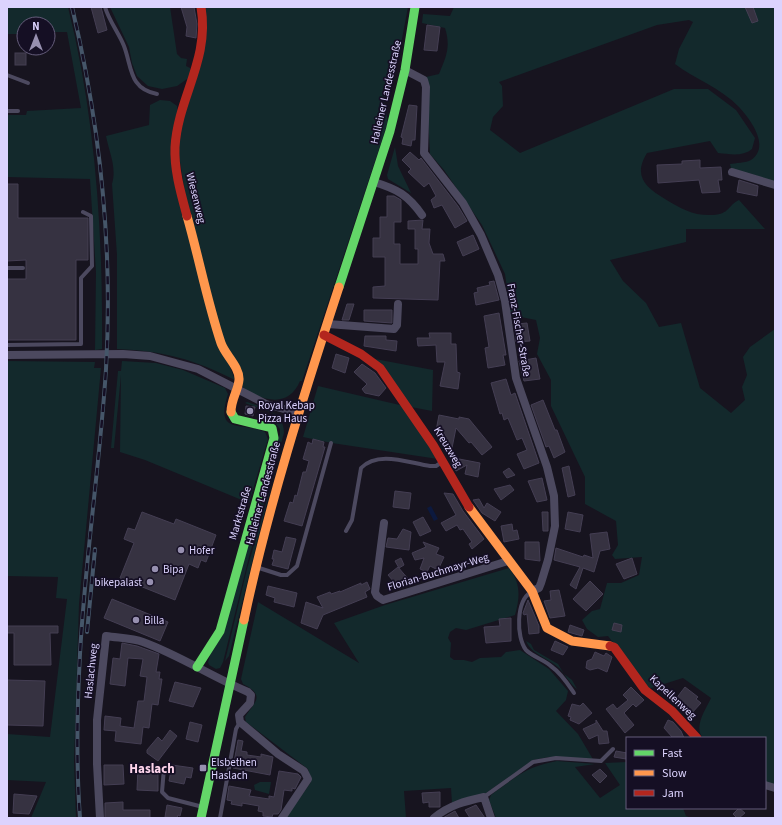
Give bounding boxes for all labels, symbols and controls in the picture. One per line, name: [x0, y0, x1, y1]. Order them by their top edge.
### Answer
north arrow: [16, 16, 56, 56]
text: N: [32, 19, 40, 34]
street label: Halleiner Landesstraße: [367, 38, 405, 145]
street label: Wiesenweg: [182, 171, 210, 225]
street label: Franz-Fischer-Straße: [503, 282, 535, 378]
place label: Royal Kebap Pizza Haus: [258, 398, 315, 426]
marker: Royal Kebap Pizza Haus: [245, 406, 255, 416]
street label: Kreuzweg: [430, 424, 466, 471]
street label: Halleiner Landesstraße: [242, 439, 284, 546]
street label: Marktstraße: [225, 484, 255, 542]
place label: Hofer: [189, 543, 215, 558]
marker: Hofer: [176, 545, 186, 555]
street label: Florian-Buchmayr-Weg: [385, 549, 491, 595]
place label: Bipa: [163, 562, 184, 577]
marker: Bipa: [150, 564, 160, 574]
place label: bikepalast: [95, 575, 142, 590]
marker: bikepalast: [145, 577, 155, 587]
place label: Billa: [144, 613, 164, 628]
marker: Billa: [131, 615, 141, 625]
street label: Haslachweg: [81, 642, 101, 699]
street label: Kapellenweg: [646, 671, 700, 723]
legend: [626, 737, 766, 809]
text: Fast: [662, 745, 682, 762]
place label: Elsbethen Haslach: [211, 755, 257, 783]
district label: Haslach: [129, 760, 175, 778]
marker: Elsbethen Haslach: [198, 763, 208, 773]
text: Slow: [662, 765, 687, 782]
text: Jam: [662, 785, 684, 802]

